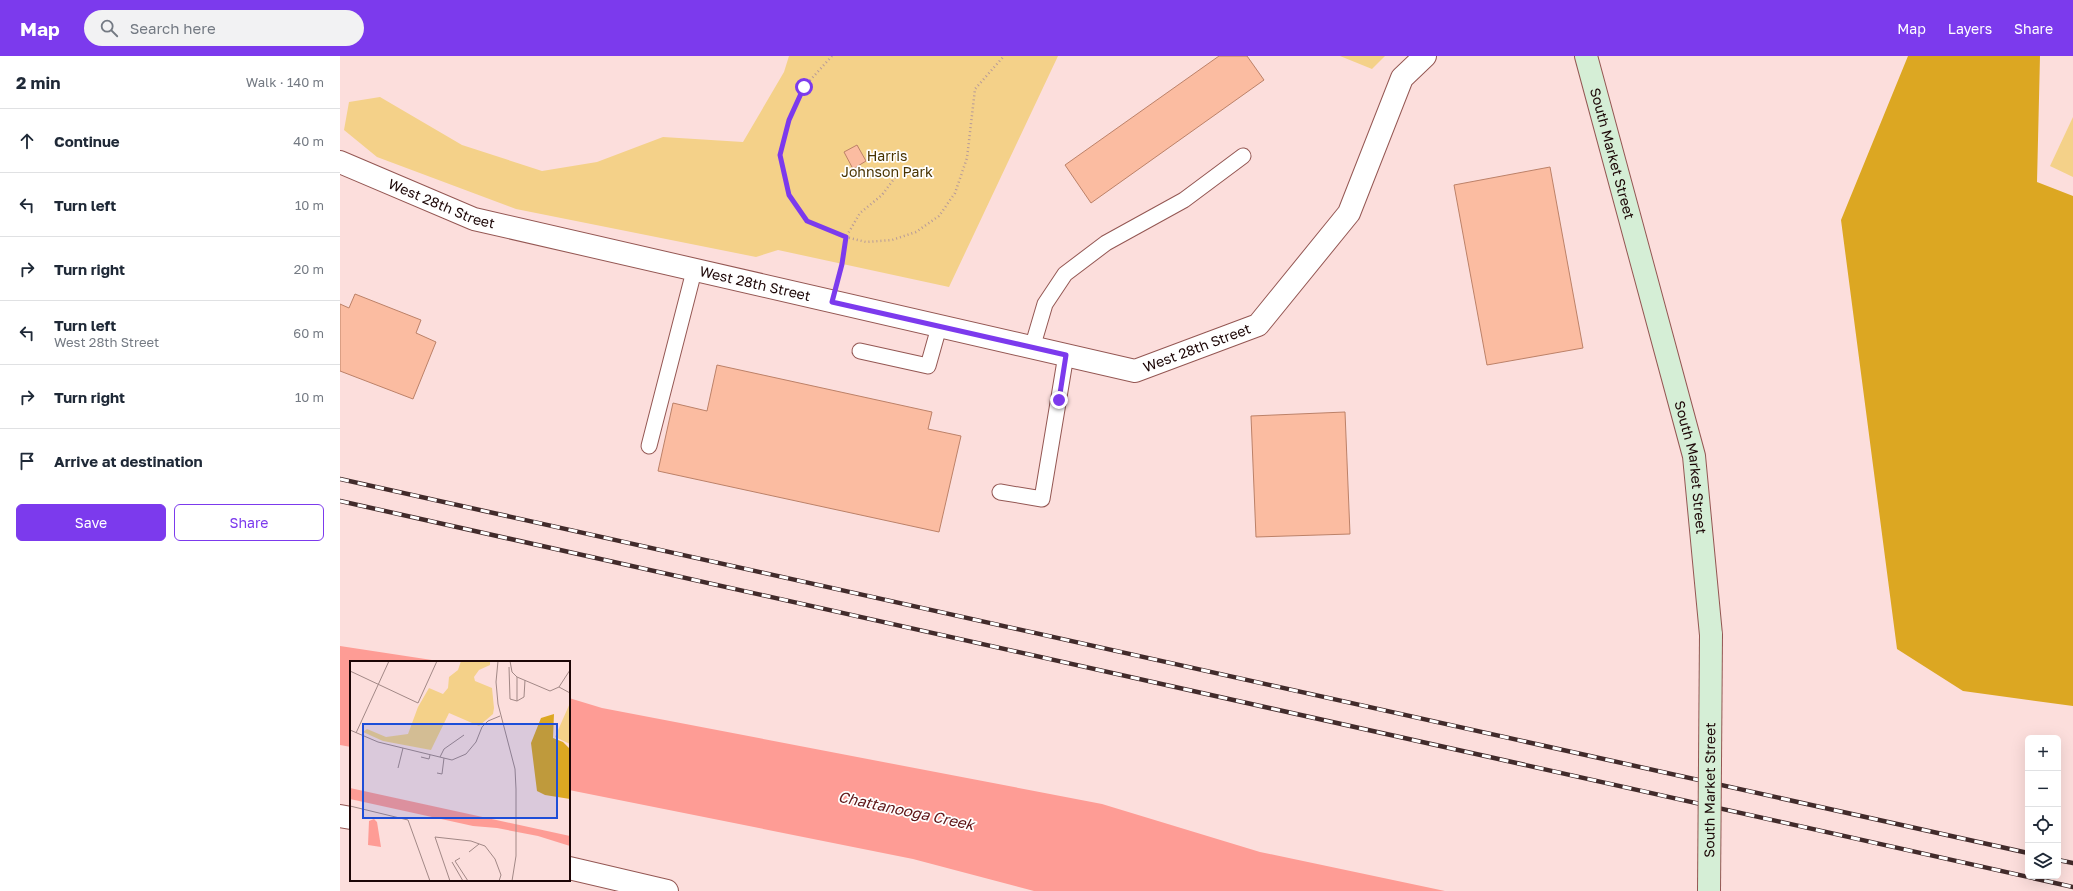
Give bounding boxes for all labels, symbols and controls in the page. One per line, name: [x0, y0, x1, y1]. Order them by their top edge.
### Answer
search box: [84, 10, 364, 46]
text: Map: [20, 17, 60, 40]
icon: search: [98, 17, 120, 39]
text: Search here: [130, 19, 216, 37]
text: Map: [1897, 20, 1926, 37]
text: Layers: [1948, 20, 1992, 37]
text: Share: [2014, 20, 2053, 37]
text: 2 min: [16, 72, 60, 93]
text: Walk · 140 m: [246, 74, 324, 90]
route start: [795, 78, 813, 96]
street label: South Market Street: [1587, 86, 1639, 221]
icon: ahead: [16, 130, 38, 152]
text: Continue: [54, 132, 120, 150]
text: 40 m: [293, 133, 324, 149]
park label: Harris Johnson Park: [841, 147, 933, 180]
street label: West 28th Street: [386, 175, 497, 232]
icon: left: [16, 194, 38, 216]
text: Turn left: [54, 196, 116, 214]
text: 10 m: [295, 197, 324, 213]
icon: right: [16, 258, 38, 280]
text: Turn right: [54, 260, 125, 278]
text: 20 m: [294, 261, 324, 277]
street label: West 28th Street: [698, 262, 812, 304]
text: Turn left: [54, 316, 116, 334]
street label: West 28th Street: [1141, 320, 1253, 375]
icon: left: [16, 322, 38, 344]
text: 60 m: [293, 325, 324, 341]
text: West 28th Street: [54, 334, 159, 350]
icon: right: [16, 386, 38, 408]
text: Turn right: [54, 388, 125, 406]
text: 10 m: [295, 389, 324, 405]
route end: [1050, 391, 1068, 409]
street label: South Market Street: [1671, 399, 1710, 535]
icon: arrive: [16, 450, 38, 472]
text: Arrive at destination: [54, 452, 203, 470]
button: Save: [16, 504, 166, 541]
button: Share: [174, 504, 324, 541]
inset map: [350, 661, 570, 881]
street label: South Market Street: [1700, 722, 1718, 858]
map controls: [2025, 735, 2061, 879]
button: +: [2025, 735, 2061, 771]
button: −: [2025, 771, 2061, 807]
water label: Chattanooga Creek: [836, 787, 977, 835]
button: locate: [2025, 807, 2061, 843]
button: layers: [2025, 843, 2061, 879]

